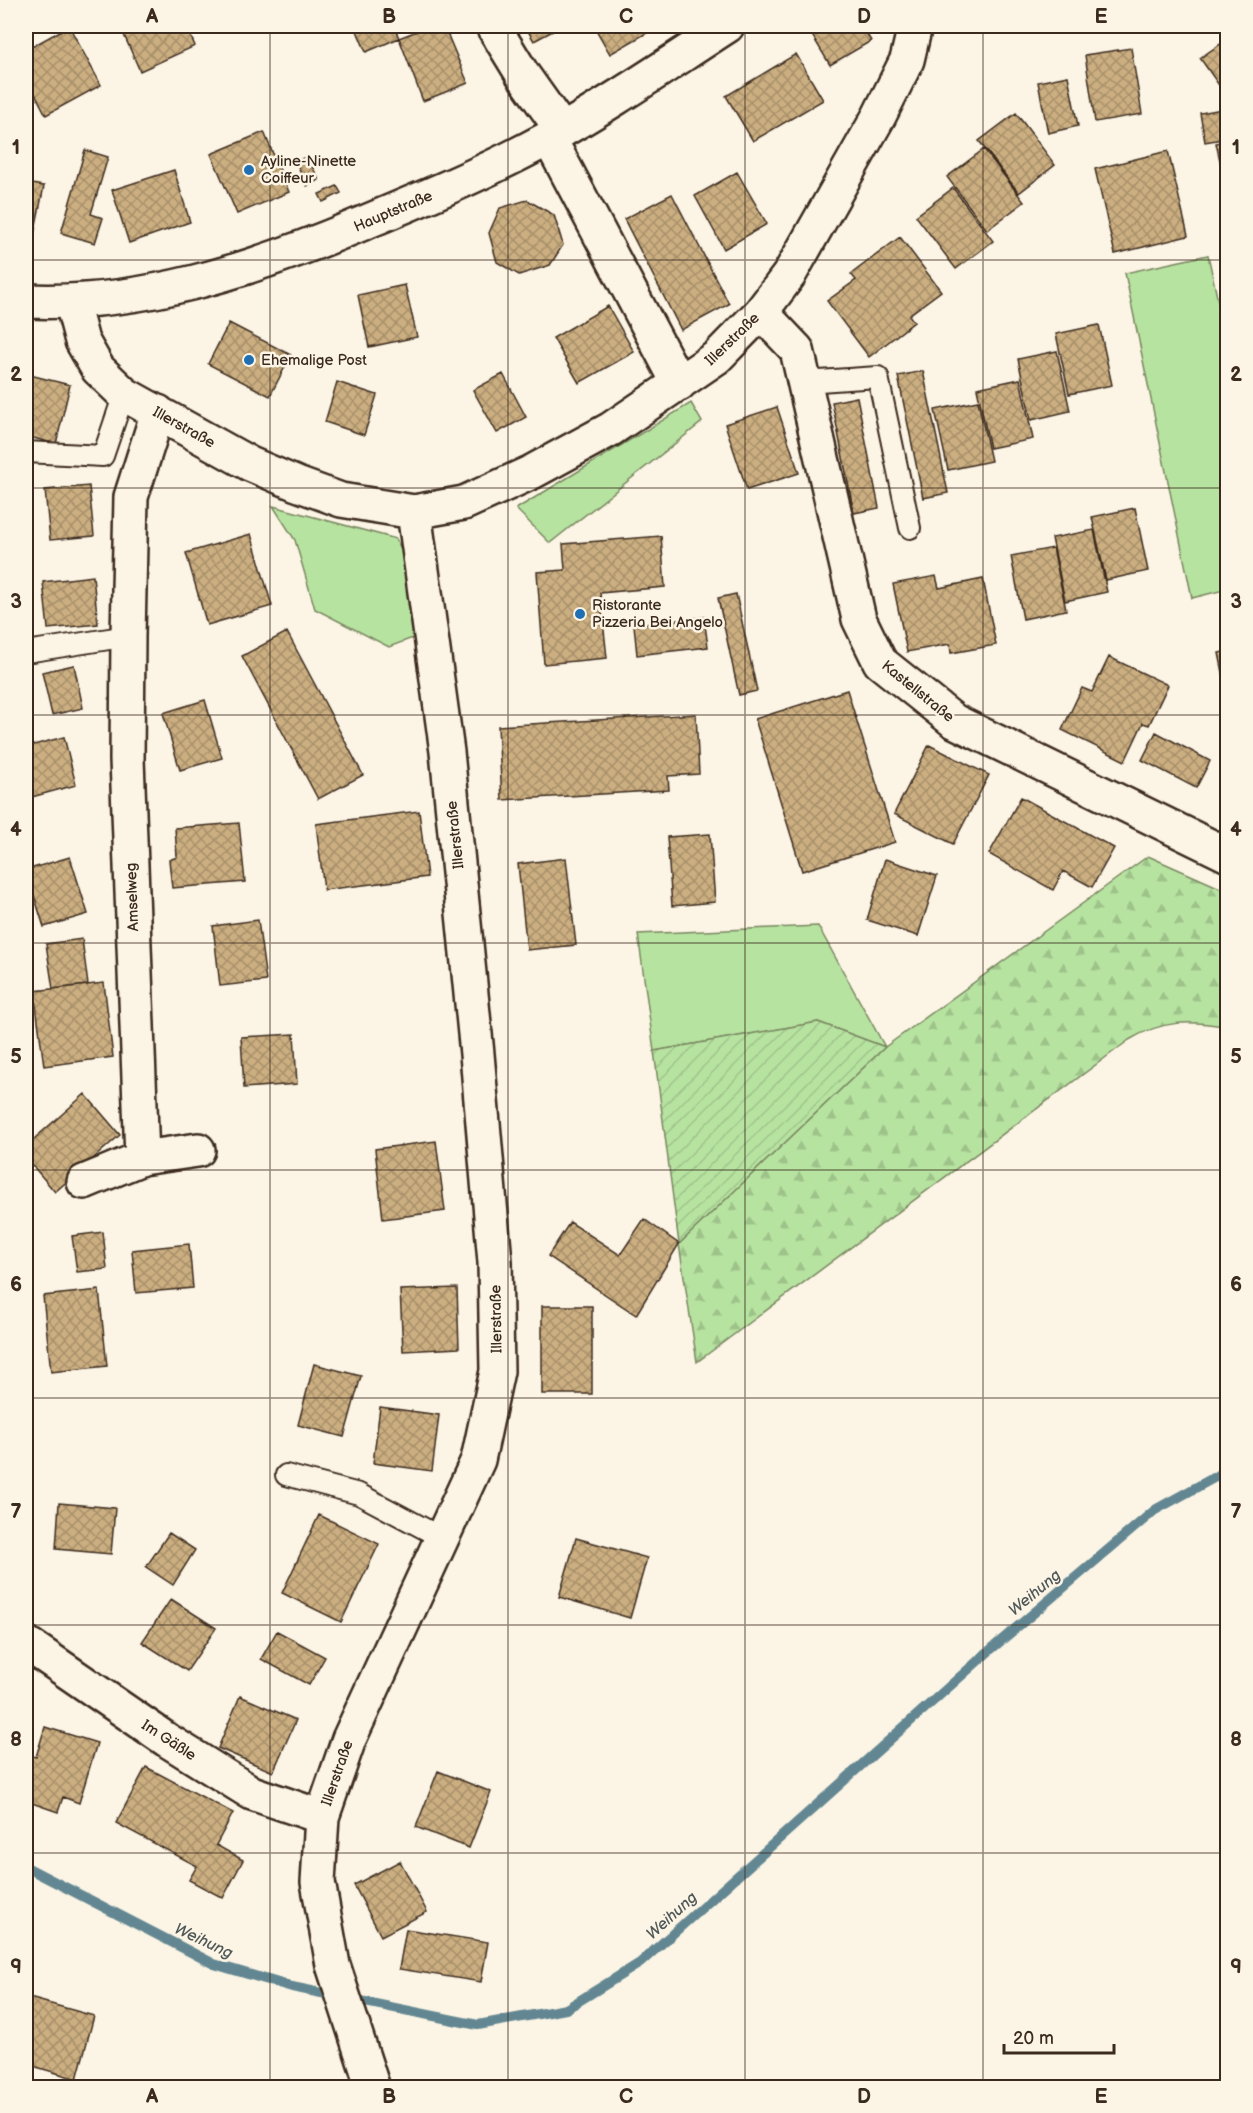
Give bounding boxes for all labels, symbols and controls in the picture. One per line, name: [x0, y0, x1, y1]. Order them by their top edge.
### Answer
text: A: [145, 5, 159, 29]
text: B: [382, 5, 396, 29]
text: C: [619, 5, 633, 29]
text: D: [857, 5, 871, 29]
text: E: [1095, 5, 1108, 29]
text: 1: [12, 136, 20, 160]
text: 1: [1232, 136, 1240, 160]
place label: Ayline-Ninette Coiffeur: [261, 152, 356, 188]
marker: Ayline-Ninette Coiffeur: [242, 163, 256, 177]
street label: Hauptstraße: [351, 186, 436, 237]
street label: Illerstraße: [701, 309, 764, 370]
place label: Ehemalige Post: [261, 351, 367, 370]
marker: Ehemalige Post: [242, 353, 256, 367]
text: 2: [10, 363, 22, 387]
text: 2: [1230, 363, 1242, 387]
street label: Illerstraße: [149, 403, 218, 452]
text: 3: [10, 590, 22, 614]
text: 3: [1230, 590, 1242, 614]
place label: Ristorante Pizzeria Bei Angelo: [592, 596, 723, 632]
marker: Ristorante Pizzeria Bei Angelo: [573, 607, 587, 621]
street label: Kastellstraße: [877, 656, 958, 727]
street label: Illerstraße: [442, 800, 469, 870]
text: 4: [10, 818, 22, 842]
text: 4: [1230, 818, 1242, 842]
street label: Amselweg: [122, 862, 143, 932]
text: 5: [10, 1045, 22, 1069]
text: 5: [1230, 1045, 1242, 1069]
text: 6: [10, 1273, 22, 1297]
text: 6: [1230, 1273, 1242, 1297]
street label: Illerstraße: [486, 1285, 507, 1353]
text: 7: [10, 1500, 22, 1524]
text: 7: [1230, 1500, 1242, 1524]
water label: Weihung: [1005, 1566, 1065, 1620]
street label: Im Gäßle: [138, 1716, 200, 1765]
text: 8: [10, 1728, 22, 1752]
text: 8: [1230, 1728, 1242, 1752]
street label: Illerstraße: [317, 1738, 358, 1809]
water label: Weihung: [643, 1888, 701, 1944]
water label: Weihung: [171, 1920, 236, 1963]
text: 9: [10, 1955, 22, 1979]
text: 9: [1230, 1955, 1242, 1979]
scale bar: [1004, 2017, 1114, 2055]
text: 20 m: [1013, 2028, 1054, 2049]
text: A: [145, 2085, 159, 2109]
text: B: [382, 2085, 396, 2109]
text: C: [619, 2085, 633, 2109]
text: D: [857, 2085, 871, 2109]
text: E: [1095, 2085, 1108, 2109]

